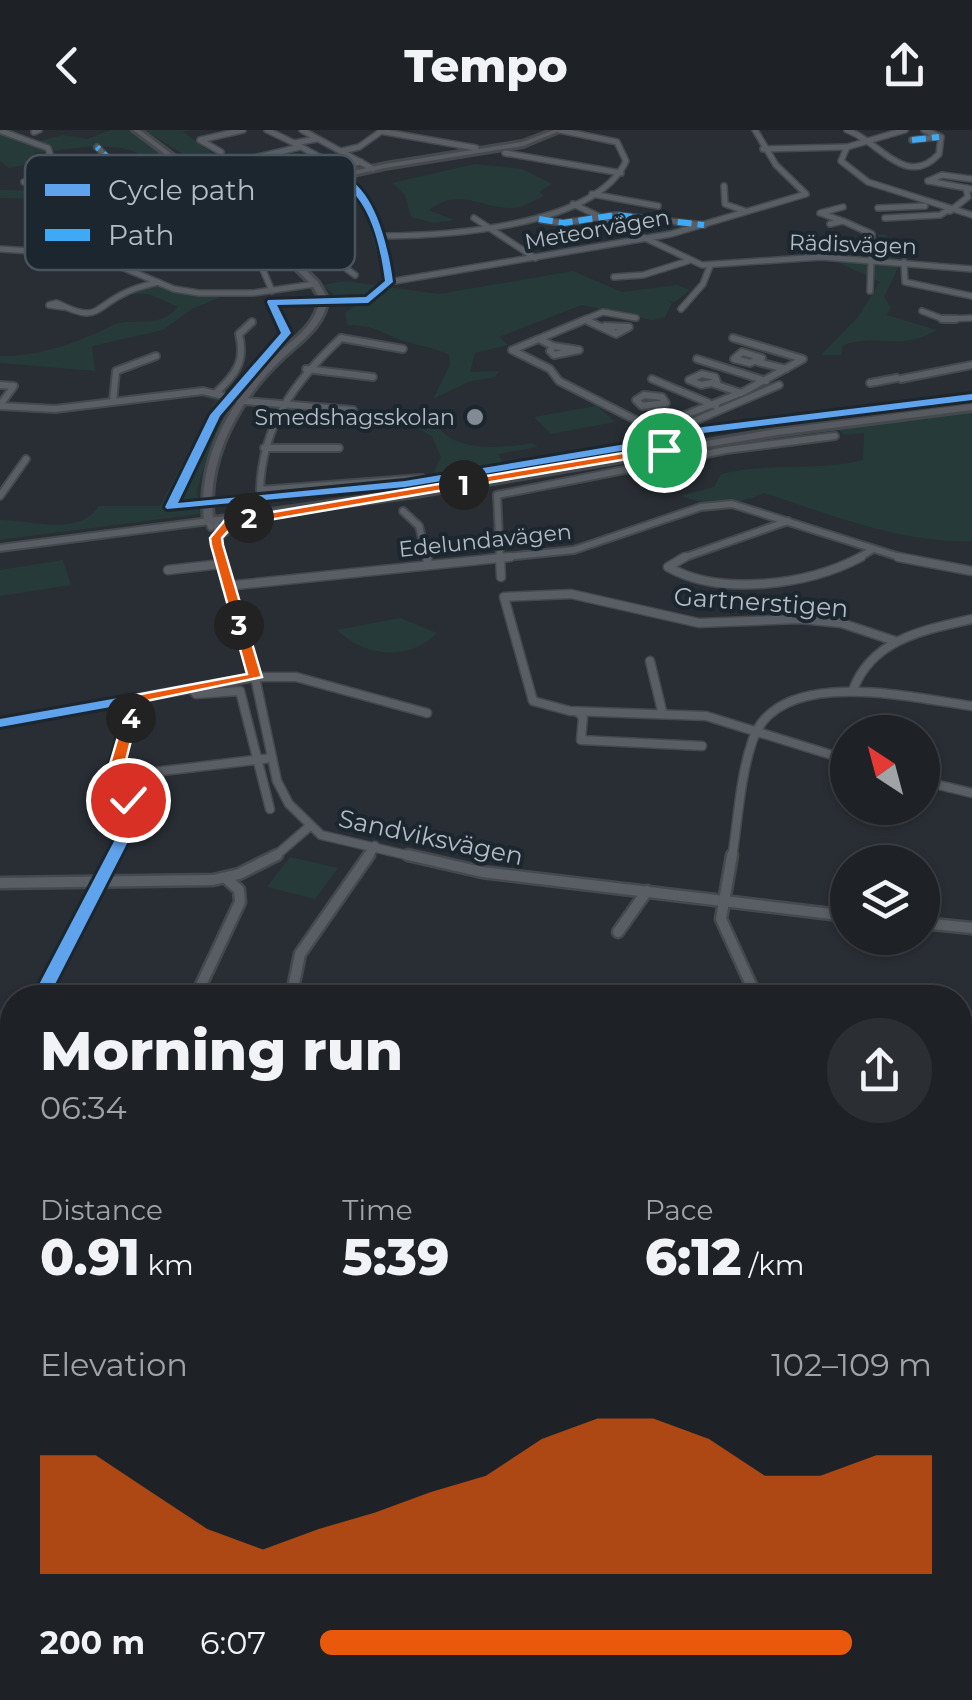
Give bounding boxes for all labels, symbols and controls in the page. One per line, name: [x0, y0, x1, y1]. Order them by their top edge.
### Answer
icon: back: [40, 38, 95, 93]
text: Tempo: [404, 38, 568, 93]
icon: share: [877, 38, 932, 93]
legend: [25, 155, 355, 270]
text: Cycle path: [108, 173, 256, 207]
street label: Meteorvägen: [522, 203, 672, 256]
text: Path: [108, 218, 175, 252]
street label: Rädisvägen: [789, 229, 917, 260]
place label: Smedshagsskolan: [255, 404, 455, 431]
marker: Smedshagsskolan: [464, 406, 486, 428]
pin: [622, 408, 707, 493]
icon: arrive: [637, 423, 692, 478]
pin: 1: [439, 460, 489, 510]
text: 1: [459, 468, 469, 502]
pin: 2: [224, 493, 274, 543]
text: 2: [241, 501, 257, 535]
street label: Edelundavägen: [397, 518, 573, 563]
street label: Gartnerstigen: [673, 581, 849, 623]
pin: 3: [214, 600, 264, 650]
text: 3: [231, 608, 247, 642]
pin: 4: [106, 693, 156, 743]
text: 4: [121, 701, 141, 735]
north arrow: [830, 715, 940, 825]
map controls: [830, 715, 940, 955]
pin: [86, 758, 171, 843]
icon: check: [101, 773, 156, 828]
street label: Sandviksvägen: [336, 803, 526, 871]
button: layers: [830, 845, 940, 955]
text: Morning run: [40, 1017, 403, 1084]
button: share: [827, 1018, 932, 1123]
text: 06:34: [40, 1088, 127, 1127]
text: Distance: [40, 1193, 163, 1227]
text: Time: [342, 1193, 413, 1227]
text: Pace: [645, 1193, 713, 1227]
text: 0.91: [40, 1227, 140, 1288]
text: 5:39: [342, 1227, 449, 1288]
text: 6:12: [645, 1227, 741, 1288]
text: km: [140, 1248, 194, 1282]
text: /km: [741, 1248, 805, 1282]
text: Elevation: [40, 1345, 188, 1384]
text: 102–109 m: [771, 1345, 932, 1384]
text: 200 m: [40, 1623, 145, 1662]
text: 6:07: [200, 1623, 266, 1662]

